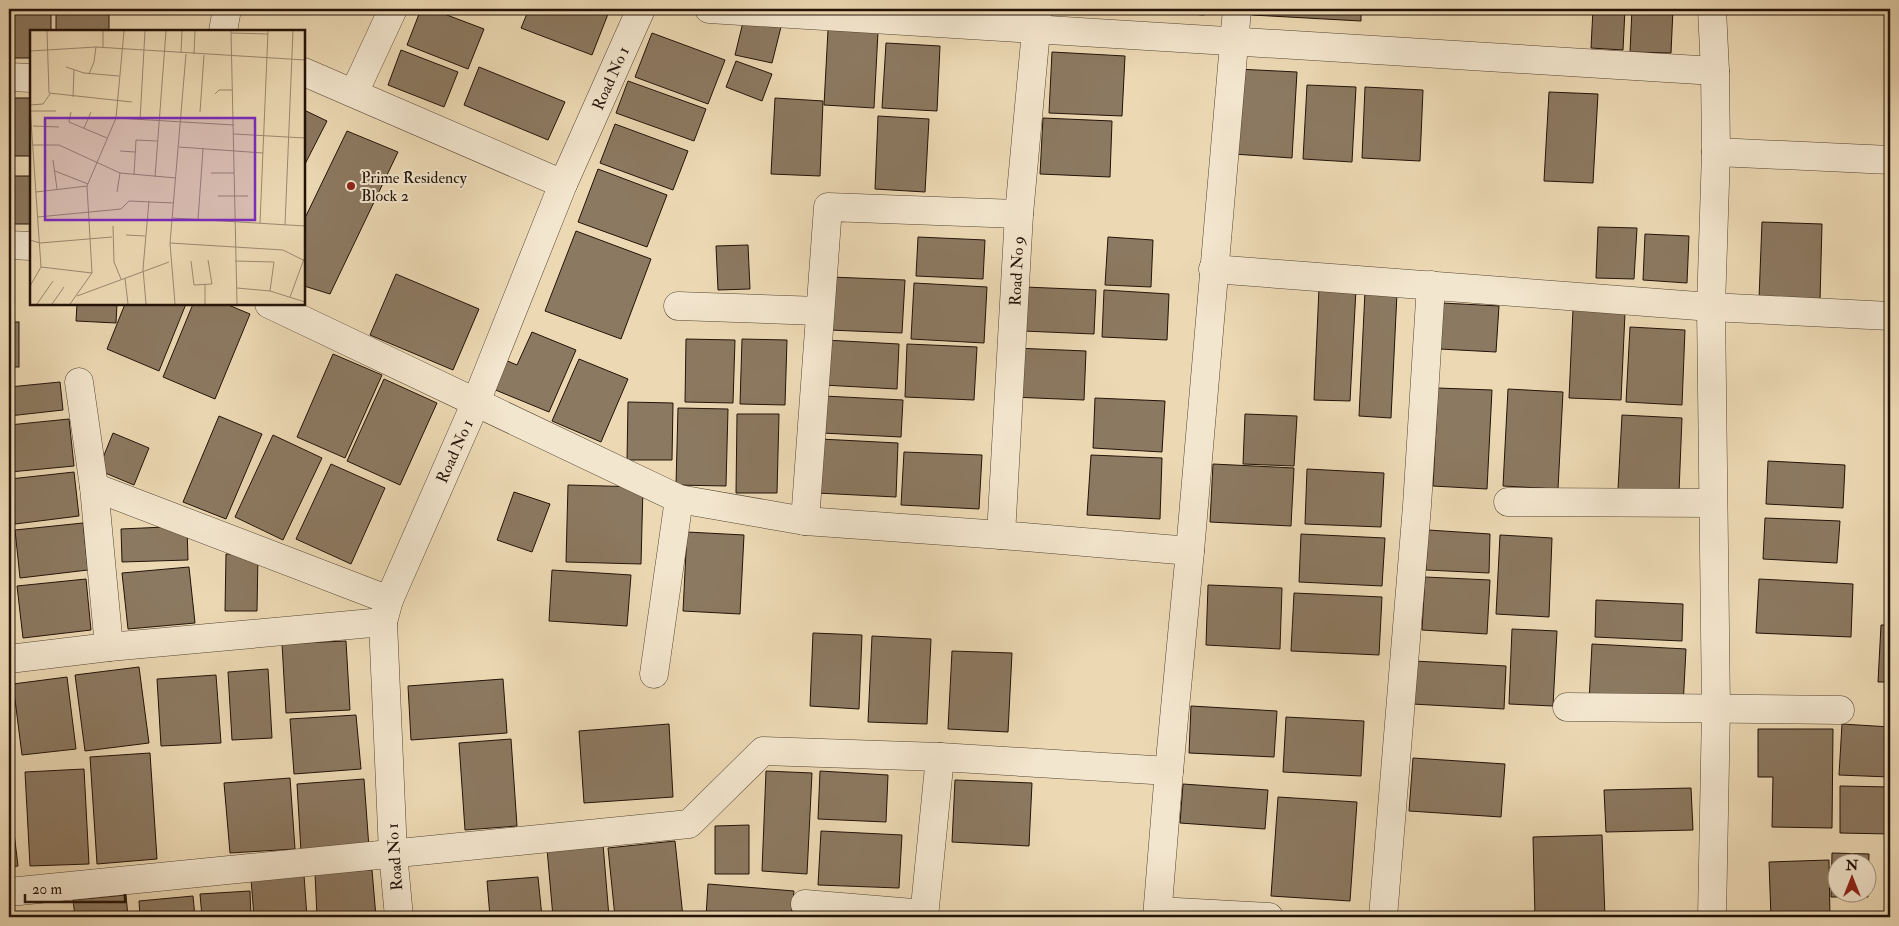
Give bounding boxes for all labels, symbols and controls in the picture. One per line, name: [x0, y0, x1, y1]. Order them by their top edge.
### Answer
inset map: [30, 30, 305, 305]
street label: Road No 1: [588, 43, 634, 113]
place label: Prime Residency Block 2: [361, 168, 468, 206]
marker: Prime Residency Block 2: [345, 180, 357, 192]
street label: Road No 9: [1005, 236, 1029, 307]
street label: Road No 1: [432, 416, 478, 486]
street label: Road No 1: [383, 823, 407, 891]
north arrow: [1826, 854, 1876, 904]
text: N: [1845, 857, 1859, 874]
scale bar: [25, 871, 125, 903]
text: 20 m: [32, 880, 62, 899]

